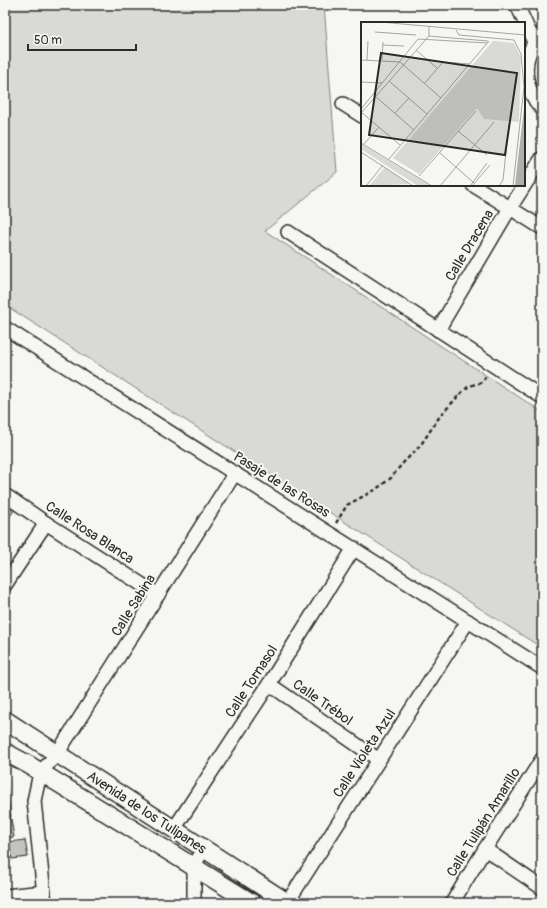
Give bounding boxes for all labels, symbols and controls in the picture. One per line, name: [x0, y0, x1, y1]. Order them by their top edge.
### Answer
inset map: [361, 22, 525, 186]
scale bar: [28, 26, 136, 52]
text: 50 m: [34, 33, 62, 48]
street label: Calle Dracena: [441, 206, 497, 284]
street label: Pasaje de las Rosas: [230, 448, 334, 521]
street label: Calle Rosa Blanca: [42, 497, 137, 567]
street label: Calle Sabina: [108, 571, 159, 639]
street label: Calle Tornasol: [222, 642, 281, 721]
street label: Calle Trébol: [289, 676, 356, 729]
street label: Calle Violeta Azul: [329, 706, 399, 801]
street label: Calle Tulipán Amarillo: [443, 764, 524, 880]
street label: Avenida de los Tulipanes: [84, 767, 210, 858]

